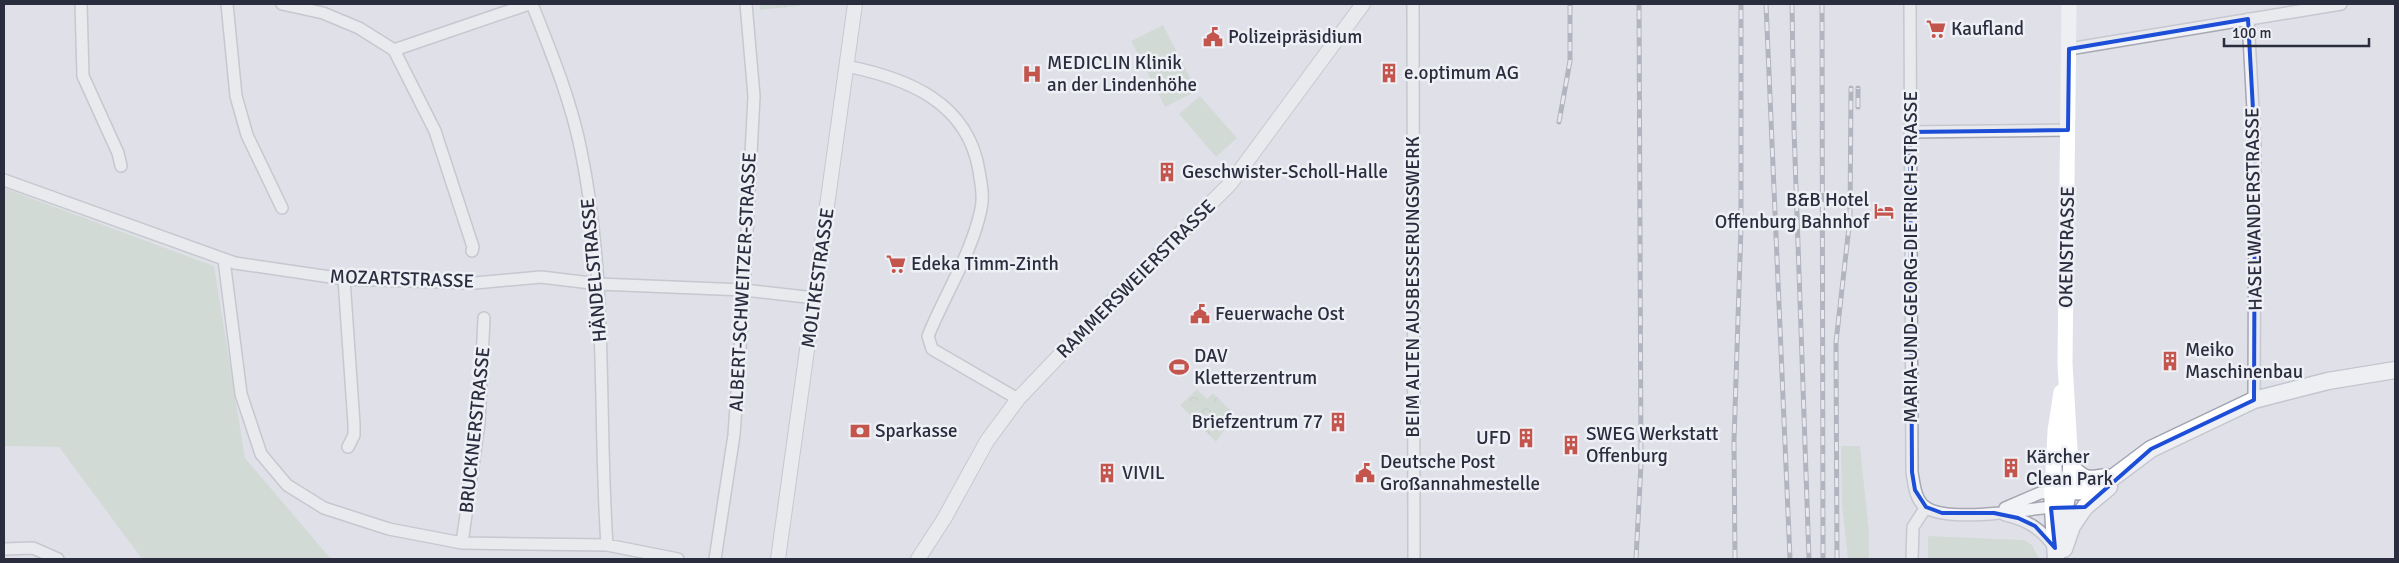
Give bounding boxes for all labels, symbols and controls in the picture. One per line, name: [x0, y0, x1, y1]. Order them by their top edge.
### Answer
scale bar: [2224, 15, 2369, 47]
place label: Kaufland: [1951, 17, 2024, 41]
supermarket icon: Kaufland: [1925, 18, 1947, 40]
text: 100 m: [2232, 24, 2272, 42]
place label: Polizeipräsidium: [1228, 25, 1362, 49]
public building icon: Polizeipräsidium: [1202, 26, 1224, 48]
place label: MEDICLIN Klinik an der Lindenhöhe: [1047, 51, 1197, 97]
place label: e.optimum AG: [1404, 61, 1519, 85]
building icon: e.optimum AG: [1378, 62, 1400, 84]
hospital icon: MEDICLIN Klinik an der Lindenhöhe: [1021, 63, 1043, 85]
street label: MARIA-UND-GEORG-DIETRICH-STRASSE: [1899, 91, 1923, 423]
street label: HASELWANDERSTRASSE: [2240, 107, 2268, 311]
street label: BEIM ALTEN AUSBESSERUNGSWERK: [1401, 136, 1425, 438]
street label: ALBERT-SCHWEITZER-STRASSE: [724, 152, 762, 412]
place label: Geschwister-Scholl-Halle: [1182, 160, 1388, 184]
building icon: Geschwister-Scholl-Halle: [1156, 161, 1178, 183]
street label: OKENSTRASSE: [2054, 186, 2080, 308]
place label: B&B Hotel Offenburg Bahnhof: [1715, 188, 1871, 234]
street label: RAMMERSWEIERSTRASSE: [1052, 195, 1220, 363]
street label: HÄNDELSTRASSE: [576, 197, 612, 343]
hotel icon: B&B Hotel Offenburg Bahnhof: [1873, 200, 1895, 222]
street label: MOLTKESTRASSE: [796, 206, 840, 350]
place label: Edeka Timm-Zinth: [911, 252, 1059, 276]
supermarket icon: Edeka Timm-Zinth: [885, 253, 907, 275]
street label: MOZARTSTRASSE: [329, 264, 475, 294]
place label: Feuerwache Ost: [1215, 302, 1345, 326]
public building icon: Feuerwache Ost: [1189, 303, 1211, 325]
place label: Meiko Maschinenbau: [2185, 338, 2303, 384]
place label: DAV Kletterzentrum: [1194, 344, 1317, 390]
street label: BRUCKNERSTRASSE: [454, 346, 496, 514]
building icon: Meiko Maschinenbau: [2159, 350, 2181, 372]
sports icon: DAV Kletterzentrum: [1168, 356, 1190, 378]
place label: Briefzentrum 77: [1191, 410, 1323, 434]
building icon: Briefzentrum 77: [1327, 411, 1349, 433]
place label: Sparkasse: [875, 419, 958, 443]
bank icon: Sparkasse: [849, 420, 871, 442]
place label: SWEG Werkstatt Offenburg: [1586, 422, 1719, 468]
place label: UFD: [1476, 426, 1511, 450]
building icon: UFD: [1515, 427, 1537, 449]
building icon: SWEG Werkstatt Offenburg: [1560, 434, 1582, 456]
place label: Kärcher Clean Park: [2026, 445, 2114, 491]
place label: Deutsche Post Großannahmestelle: [1380, 450, 1540, 496]
building icon: Kärcher Clean Park: [2000, 457, 2022, 479]
place label: VIVIL: [1122, 461, 1165, 485]
building icon: VIVIL: [1096, 462, 1118, 484]
public building icon: Deutsche Post Großannahmestelle: [1354, 462, 1376, 484]

